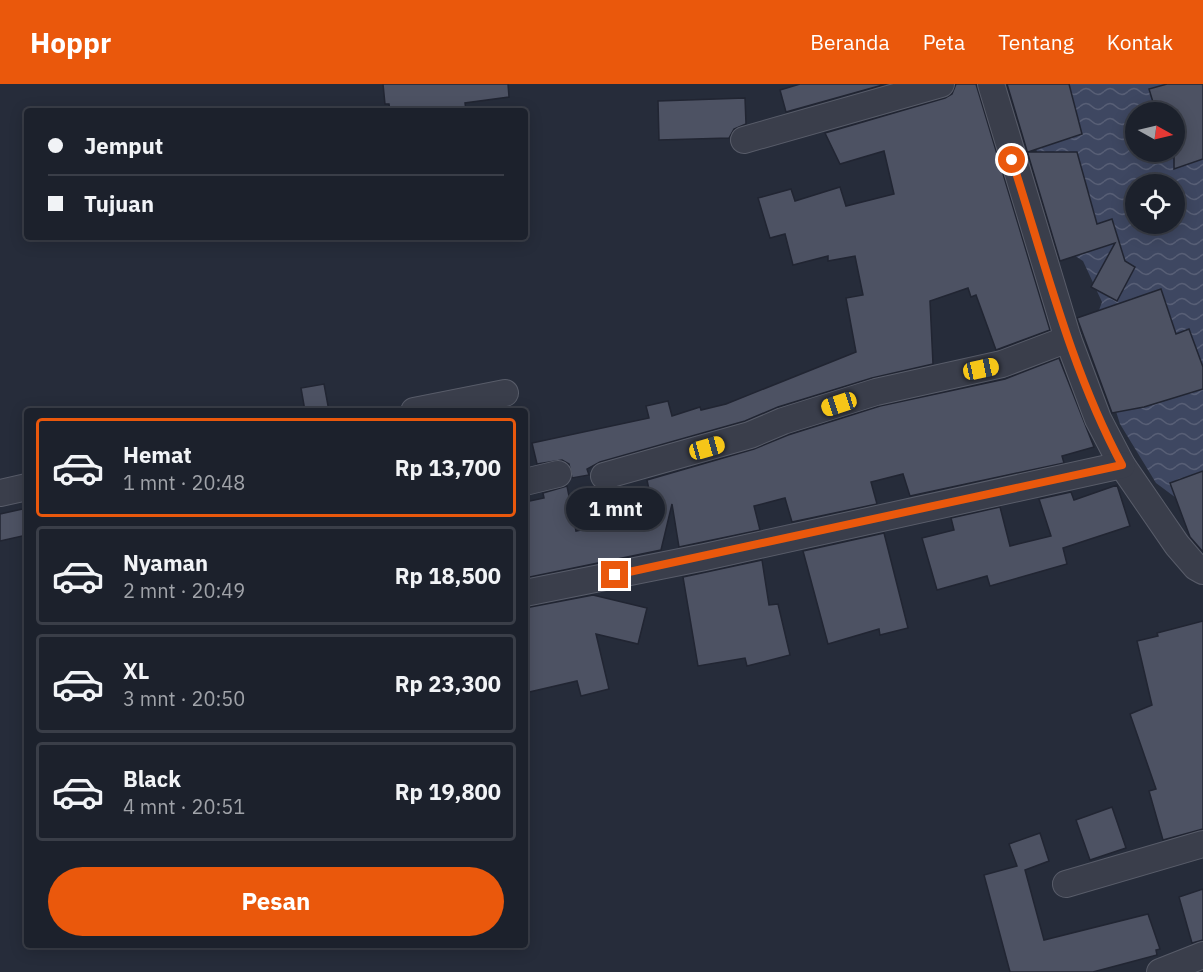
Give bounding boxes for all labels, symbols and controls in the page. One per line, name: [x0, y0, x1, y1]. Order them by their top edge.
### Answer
text: Hoppr: [30, 24, 111, 61]
text: Beranda: [810, 28, 890, 56]
text: Peta: [923, 28, 965, 56]
text: Tentang: [998, 28, 1074, 56]
text: Kontak: [1107, 28, 1173, 56]
north arrow: [1125, 102, 1185, 162]
map controls: [1125, 102, 1185, 234]
text: Jemput: [84, 131, 163, 160]
route start: [998, 146, 1025, 173]
button: locate: [1125, 174, 1185, 234]
text: Tujuan: [84, 189, 154, 218]
car: [962, 356, 1000, 382]
car: [819, 390, 859, 418]
car: [687, 434, 727, 462]
text: Hemat: [123, 440, 192, 469]
icon: car: [51, 441, 105, 495]
text: Rp 13,700: [395, 453, 501, 482]
text: 1 mnt · 20:48: [123, 469, 245, 496]
callout: 1 mnt: [566, 488, 664, 530]
text: 1 mnt: [588, 495, 643, 522]
text: Nyaman: [123, 548, 208, 577]
icon: car: [51, 549, 105, 603]
text: Rp 18,500: [395, 561, 501, 590]
route end: [601, 561, 628, 588]
text: 2 mnt · 20:49: [123, 577, 245, 604]
text: XL: [123, 656, 149, 685]
icon: car: [51, 657, 105, 711]
text: Rp 23,300: [395, 669, 501, 698]
text: 3 mnt · 20:50: [123, 685, 245, 712]
text: Black: [123, 764, 181, 793]
icon: car: [51, 765, 105, 819]
text: Rp 19,800: [395, 777, 501, 806]
text: 4 mnt · 20:51: [123, 793, 245, 820]
button: Pesan: [48, 867, 504, 936]

